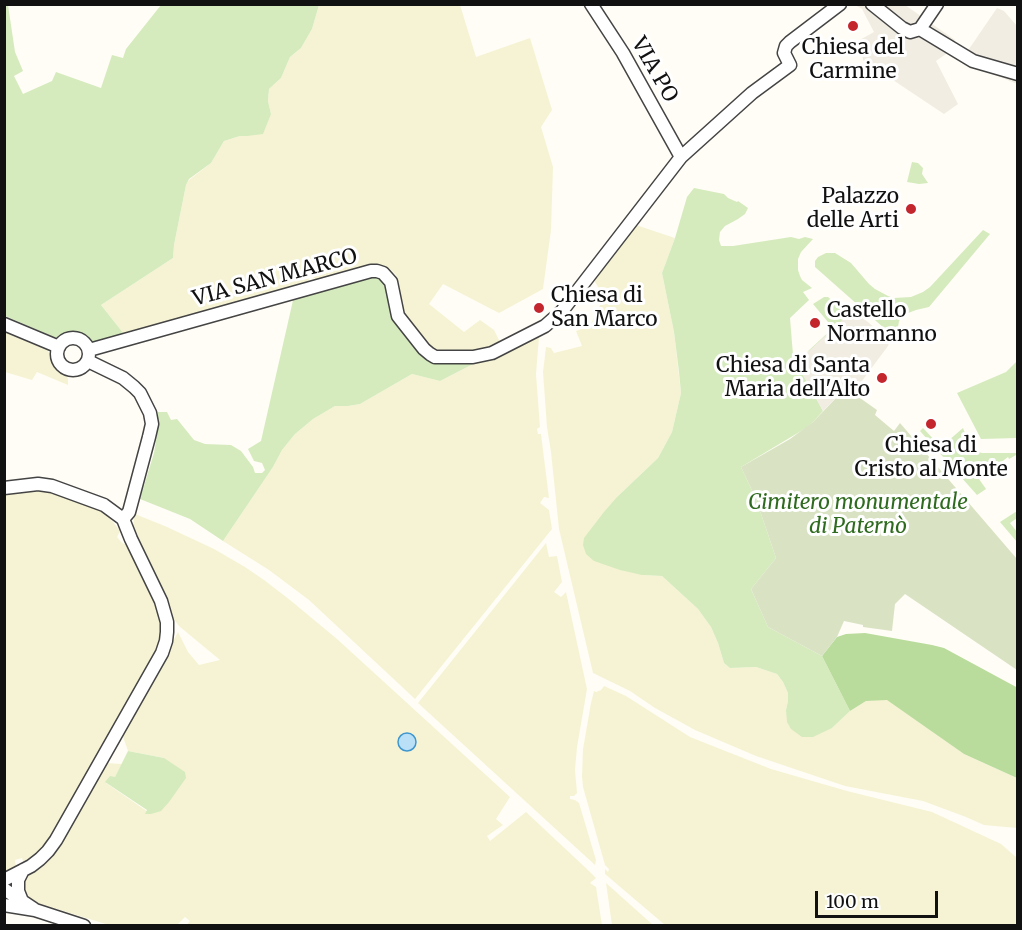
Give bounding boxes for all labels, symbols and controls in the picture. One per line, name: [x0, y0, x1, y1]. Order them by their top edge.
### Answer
marker: Chiesa del Carmine: [846, 19, 860, 33]
street label: VIA PO: [625, 33, 683, 107]
place label: Chiesa del Carmine: [802, 35, 904, 85]
place label: Palazzo delle Arti: [807, 184, 899, 234]
marker: Palazzo delle Arti: [904, 202, 918, 216]
street label: VIA SAN MARCO: [190, 244, 360, 312]
place label: Chiesa di San Marco: [551, 283, 658, 333]
place label: Castello Normanno: [827, 298, 937, 348]
marker: Chiesa di San Marco: [532, 301, 546, 315]
marker: Castello Normanno: [808, 316, 822, 330]
place label: Chiesa di Santa Maria dell'Alto: [716, 353, 870, 403]
marker: Chiesa di Santa Maria dell'Alto: [875, 371, 889, 385]
marker: Chiesa di Cristo al Monte: [924, 417, 938, 431]
place label: Chiesa di Cristo al Monte: [854, 433, 1008, 483]
park label: Cimitero monumentale di Paternò: [748, 490, 968, 540]
scale bar: [818, 879, 941, 917]
text: 100 m: [826, 890, 879, 913]

